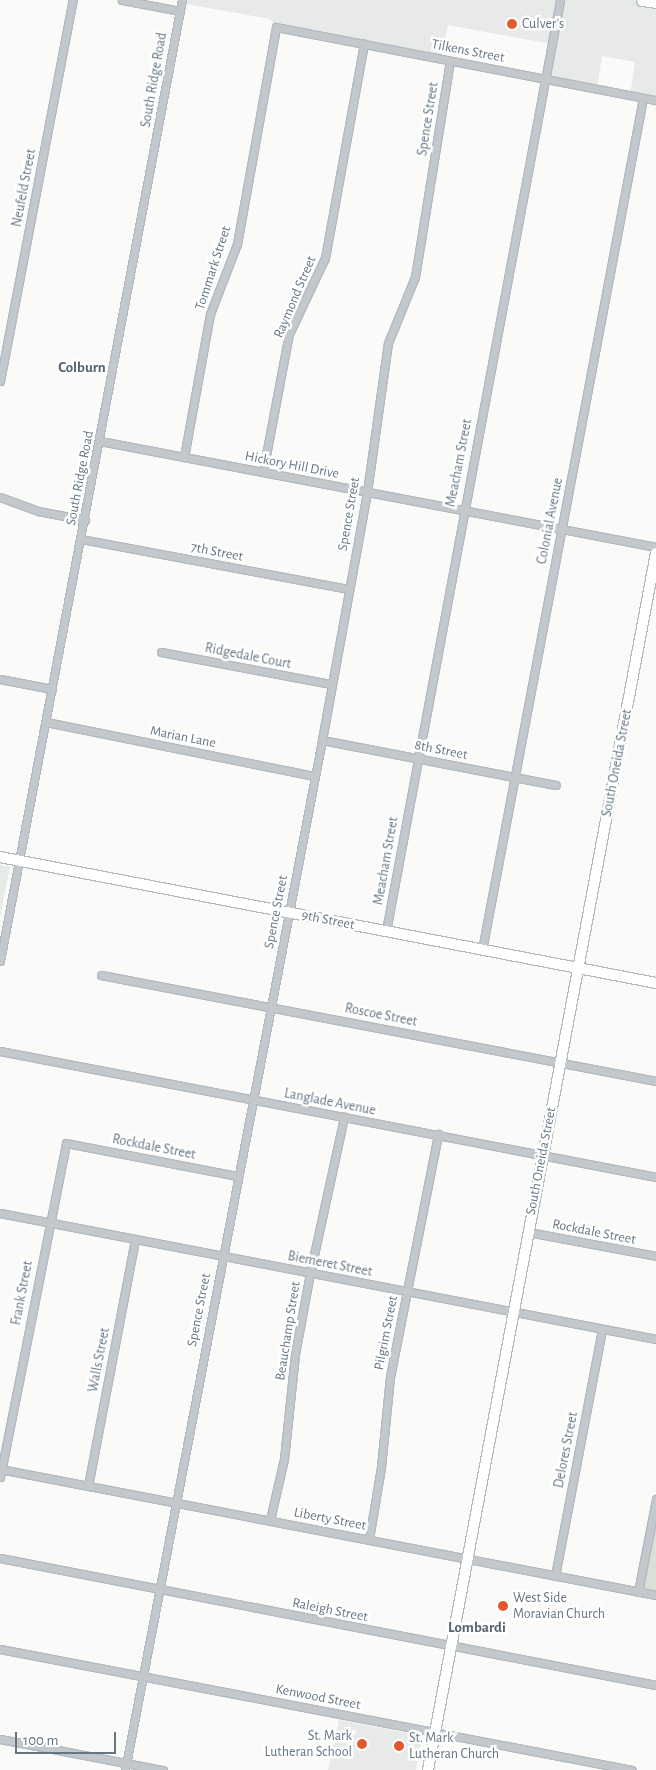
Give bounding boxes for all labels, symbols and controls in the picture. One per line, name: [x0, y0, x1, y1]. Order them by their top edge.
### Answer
place label: Culver's: [522, 16, 564, 32]
marker: Culver's: [506, 18, 518, 30]
street label: South Ridge Road: [137, 31, 171, 129]
street label: Tilkens Street: [430, 36, 506, 66]
street label: Spence Street: [414, 81, 442, 157]
street label: Neufeld Street: [8, 148, 40, 228]
street label: Tommark Street: [192, 224, 234, 312]
street label: Raymond Street: [270, 253, 320, 341]
district label: Colburn: [58, 359, 106, 377]
street label: Meacham Street: [442, 418, 476, 508]
street label: South Ridge Road: [63, 429, 97, 527]
street label: Hickory Hill Drive: [244, 448, 340, 482]
street label: Spence Street: [334, 476, 364, 552]
street label: Colonial Avenue: [533, 476, 567, 566]
street label: 7th Street: [189, 539, 245, 565]
street label: Ridgedale Court: [203, 639, 293, 673]
street label: South Oneida Street: [598, 708, 636, 818]
street label: Marian Lane: [149, 722, 217, 752]
street label: 8th Street: [413, 737, 469, 763]
street label: Meacham Street: [370, 816, 402, 906]
street label: Spence Street: [261, 874, 291, 950]
street label: 9th Street: [300, 907, 356, 933]
street label: Roscoe Street: [343, 1000, 419, 1030]
street label: Langlade Avenue: [283, 1085, 377, 1119]
street label: South Oneida Street: [522, 1106, 560, 1216]
street label: Rockdale Street: [111, 1131, 197, 1163]
street label: Rockdale Street: [551, 1216, 637, 1248]
street label: Biemeret Street: [286, 1248, 374, 1280]
street label: Frank Street: [8, 1259, 36, 1327]
street label: Spence Street: [184, 1272, 214, 1348]
street label: Beauchamp Street: [272, 1280, 304, 1382]
street label: Pilgrim Street: [371, 1294, 401, 1372]
street label: Walls Street: [84, 1326, 114, 1394]
street label: Delores Street: [550, 1411, 582, 1489]
street label: Liberty Street: [293, 1504, 367, 1534]
place label: West Side Moravian Church: [513, 1590, 605, 1622]
street label: Raleigh Street: [291, 1594, 369, 1626]
marker: West Side Moravian Church: [497, 1600, 509, 1612]
district label: Lombardi: [448, 1619, 506, 1637]
street label: Kenwood Street: [274, 1681, 362, 1713]
scale bar: [18, 1722, 119, 1754]
place label: St. Mark Lutheran School: [264, 1728, 352, 1760]
place label: St. Mark Lutheran Church: [409, 1730, 499, 1762]
text: 100 m: [23, 1733, 58, 1748]
marker: St. Mark Lutheran School: [356, 1738, 368, 1750]
marker: St. Mark Lutheran Church: [393, 1740, 405, 1752]

